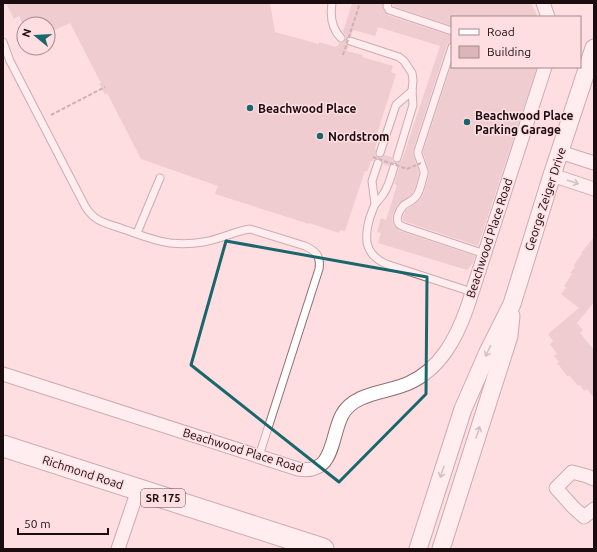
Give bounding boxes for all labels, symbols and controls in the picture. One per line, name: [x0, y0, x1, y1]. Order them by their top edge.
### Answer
north arrow: [16, 16, 56, 56]
legend: [451, 16, 581, 68]
text: Road: [487, 25, 515, 38]
text: N: [20, 27, 33, 39]
text: Building: [487, 45, 531, 58]
place label: Beachwood Place: [258, 102, 357, 115]
marker: Beachwood Place: [245, 103, 255, 113]
place label: Beachwood Place Parking Garage: [475, 109, 574, 136]
marker: Beachwood Place Parking Garage: [462, 117, 472, 127]
place label: Nordstrom: [328, 130, 389, 143]
marker: Nordstrom: [315, 131, 325, 141]
street label: George Zeiger Drive: [522, 146, 568, 252]
street label: Beachwood Place Road: [463, 177, 515, 299]
one-way arrow: [566, 179, 579, 186]
one-way arrow: [484, 345, 492, 357]
street label: Beachwood Place Road: [181, 426, 305, 474]
one-way arrow: [475, 426, 482, 439]
street label: Richmond Road: [41, 453, 125, 491]
one-way arrow: [438, 466, 445, 479]
road number: SR 175: [141, 489, 185, 507]
scale bar: [18, 510, 108, 536]
text: 50 m: [24, 517, 51, 530]

